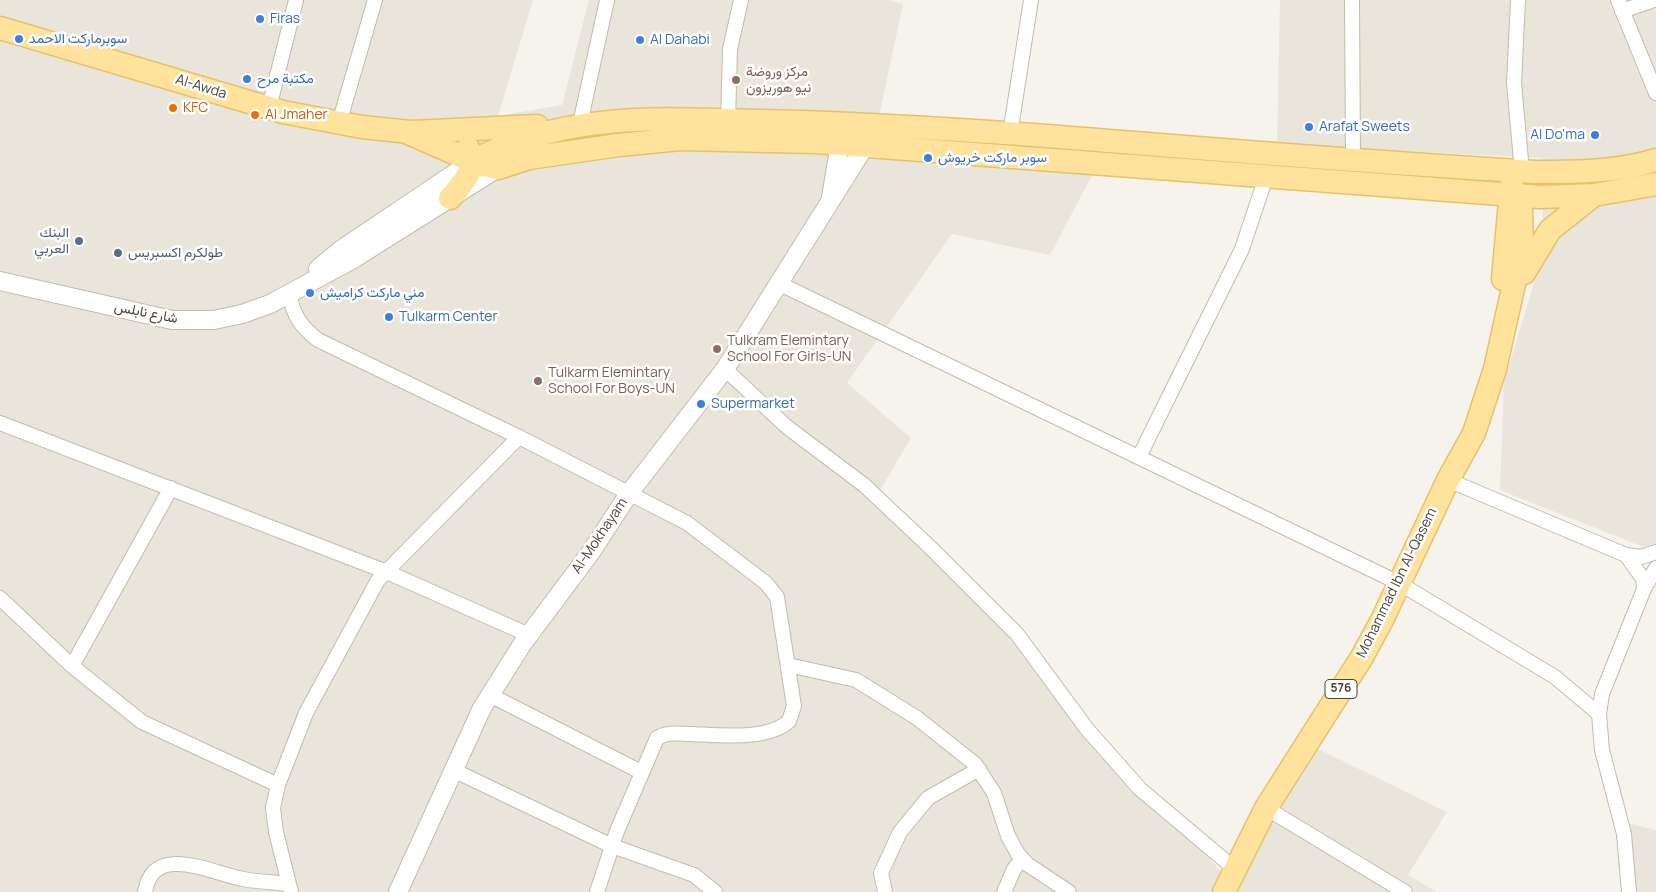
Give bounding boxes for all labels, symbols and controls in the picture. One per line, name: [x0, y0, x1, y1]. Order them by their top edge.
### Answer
place label: Firas: [270, 11, 300, 27]
marker: Firas: [254, 13, 266, 25]
place label: سوبرماركت الاحمد: [29, 31, 127, 47]
place label: Al Dahabi: [650, 32, 710, 48]
marker: سوبرماركت الاحمد: [13, 33, 25, 45]
marker: Al Dahabi: [634, 34, 646, 46]
place label: مركز وروضة نيو هوريزون: [746, 64, 811, 96]
street label: Al-Awda: [173, 71, 229, 103]
place label: مكتبة مرح: [257, 71, 314, 87]
marker: مكتبة مرح: [241, 73, 253, 85]
marker: مركز وروضة نيو هوريزون: [730, 74, 742, 86]
place label: KFC: [183, 100, 208, 116]
marker: KFC: [167, 102, 179, 114]
place label: Al Jmaher: [265, 107, 328, 123]
marker: Al Jmaher: [249, 109, 261, 121]
place label: Arafat Sweets: [1319, 119, 1410, 135]
marker: Arafat Sweets: [1303, 121, 1315, 133]
place label: Al Do'ma: [1530, 127, 1585, 143]
marker: Al Do'ma: [1589, 129, 1601, 141]
place label: سوبر ماركت خريوش: [938, 150, 1047, 166]
marker: سوبر ماركت خريوش: [922, 152, 934, 164]
place label: البنك العربي: [34, 225, 69, 258]
marker: البنك العربي: [73, 235, 85, 247]
place label: طولكرم اكسبريس: [128, 245, 223, 261]
marker: طولكرم اكسبريس: [112, 247, 124, 259]
place label: مني ماركت كراميش: [320, 285, 424, 301]
marker: مني ماركت كراميش: [304, 287, 316, 299]
street label: شارع نابلس: [113, 299, 179, 327]
place label: Tulkarm Center: [399, 309, 498, 325]
marker: Tulkarm Center: [383, 311, 395, 323]
place label: Tulkram Elemintary School For Girls-UN: [727, 333, 851, 366]
marker: Tulkram Elemintary School For Girls-UN: [711, 343, 723, 355]
place label: Tulkarm Elemintary School For Boys-UN: [548, 365, 675, 398]
marker: Tulkarm Elemintary School For Boys-UN: [532, 375, 544, 387]
place label: Supermarket: [711, 396, 795, 412]
marker: Supermarket: [695, 398, 707, 410]
street label: Al-Mokhayam: [569, 495, 631, 577]
street label: Mohammad Ibn Al-Qasem: [1353, 505, 1441, 661]
road number: 576: [1325, 680, 1357, 699]

